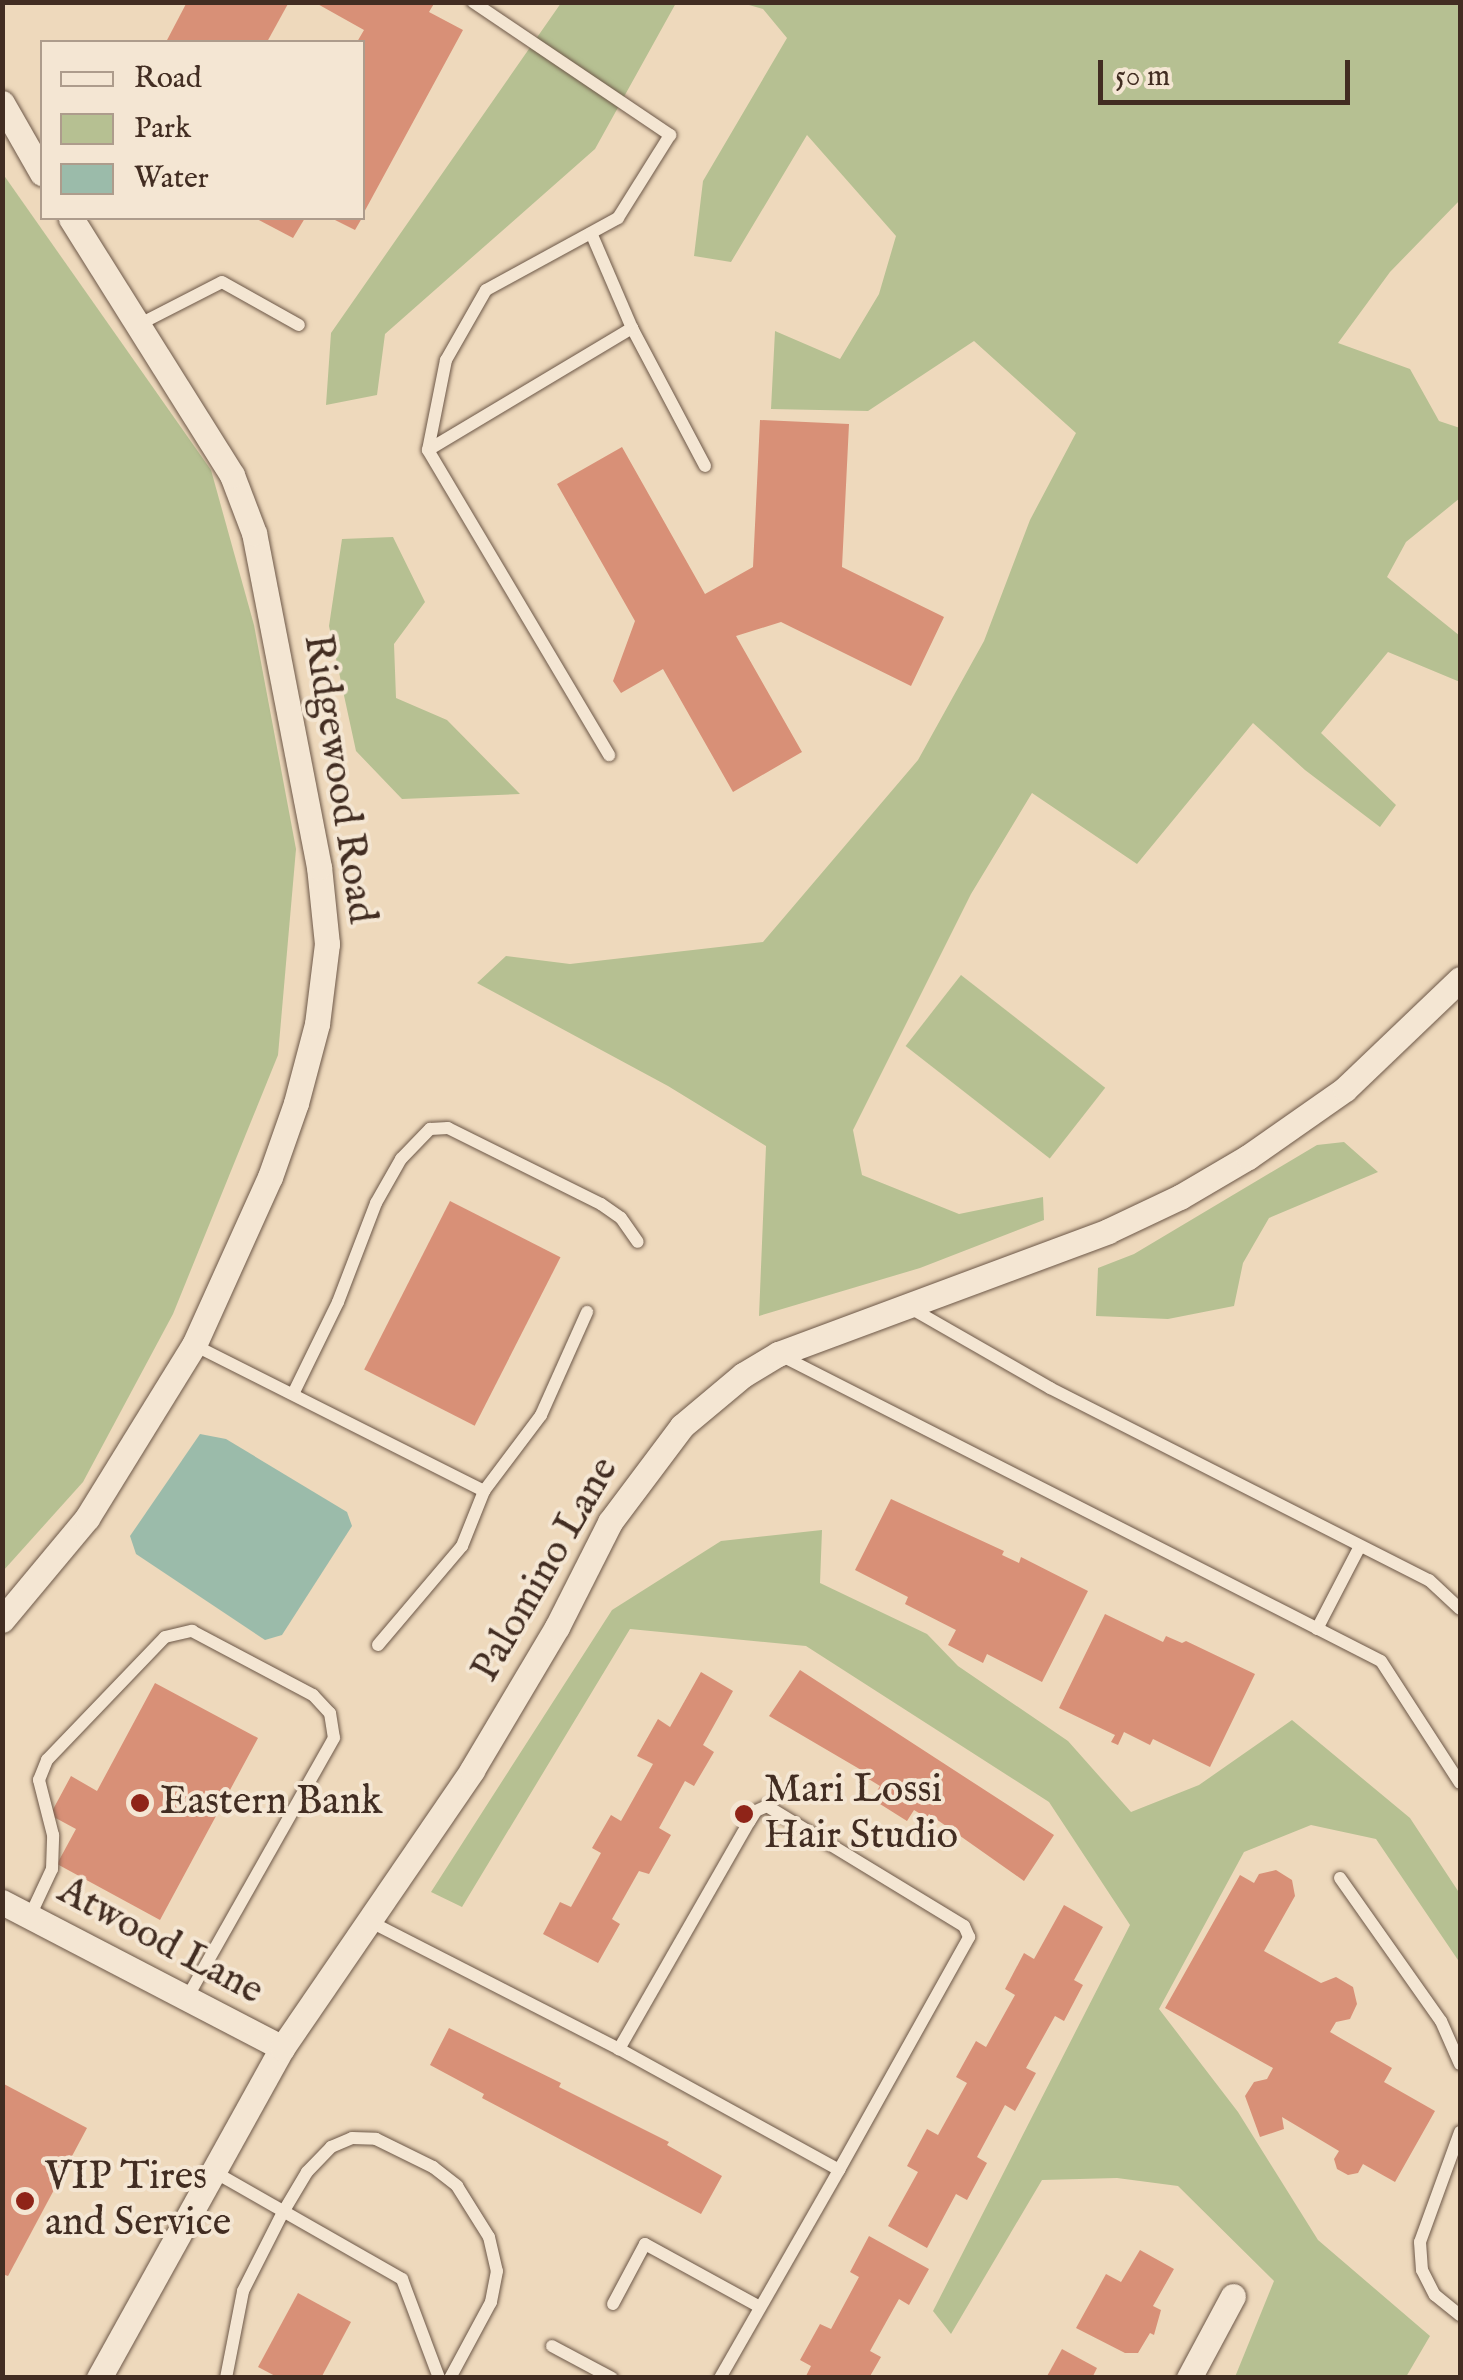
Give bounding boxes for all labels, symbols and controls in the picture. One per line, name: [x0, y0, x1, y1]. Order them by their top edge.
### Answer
legend: [40, 40, 365, 220]
scale bar: [1103, 40, 1356, 102]
text: 50 m: [1115, 58, 1170, 96]
text: Road: [134, 60, 202, 98]
text: Park: [134, 110, 191, 148]
text: Water: [134, 160, 209, 198]
street label: Ridgewood Road: [291, 631, 385, 927]
street label: Palomino Lane: [462, 1449, 630, 1691]
place label: Mari Lossi Hair Studio: [764, 1767, 958, 1861]
place label: Eastern Bank: [160, 1779, 382, 1827]
marker: Eastern Bank: [129, 1792, 151, 1814]
marker: Mari Lossi Hair Studio: [733, 1803, 755, 1825]
street label: Atwood Lane: [49, 1868, 271, 2016]
place label: VIP Tires and Service: [45, 2154, 231, 2248]
marker: VIP Tires and Service: [14, 2190, 36, 2212]

